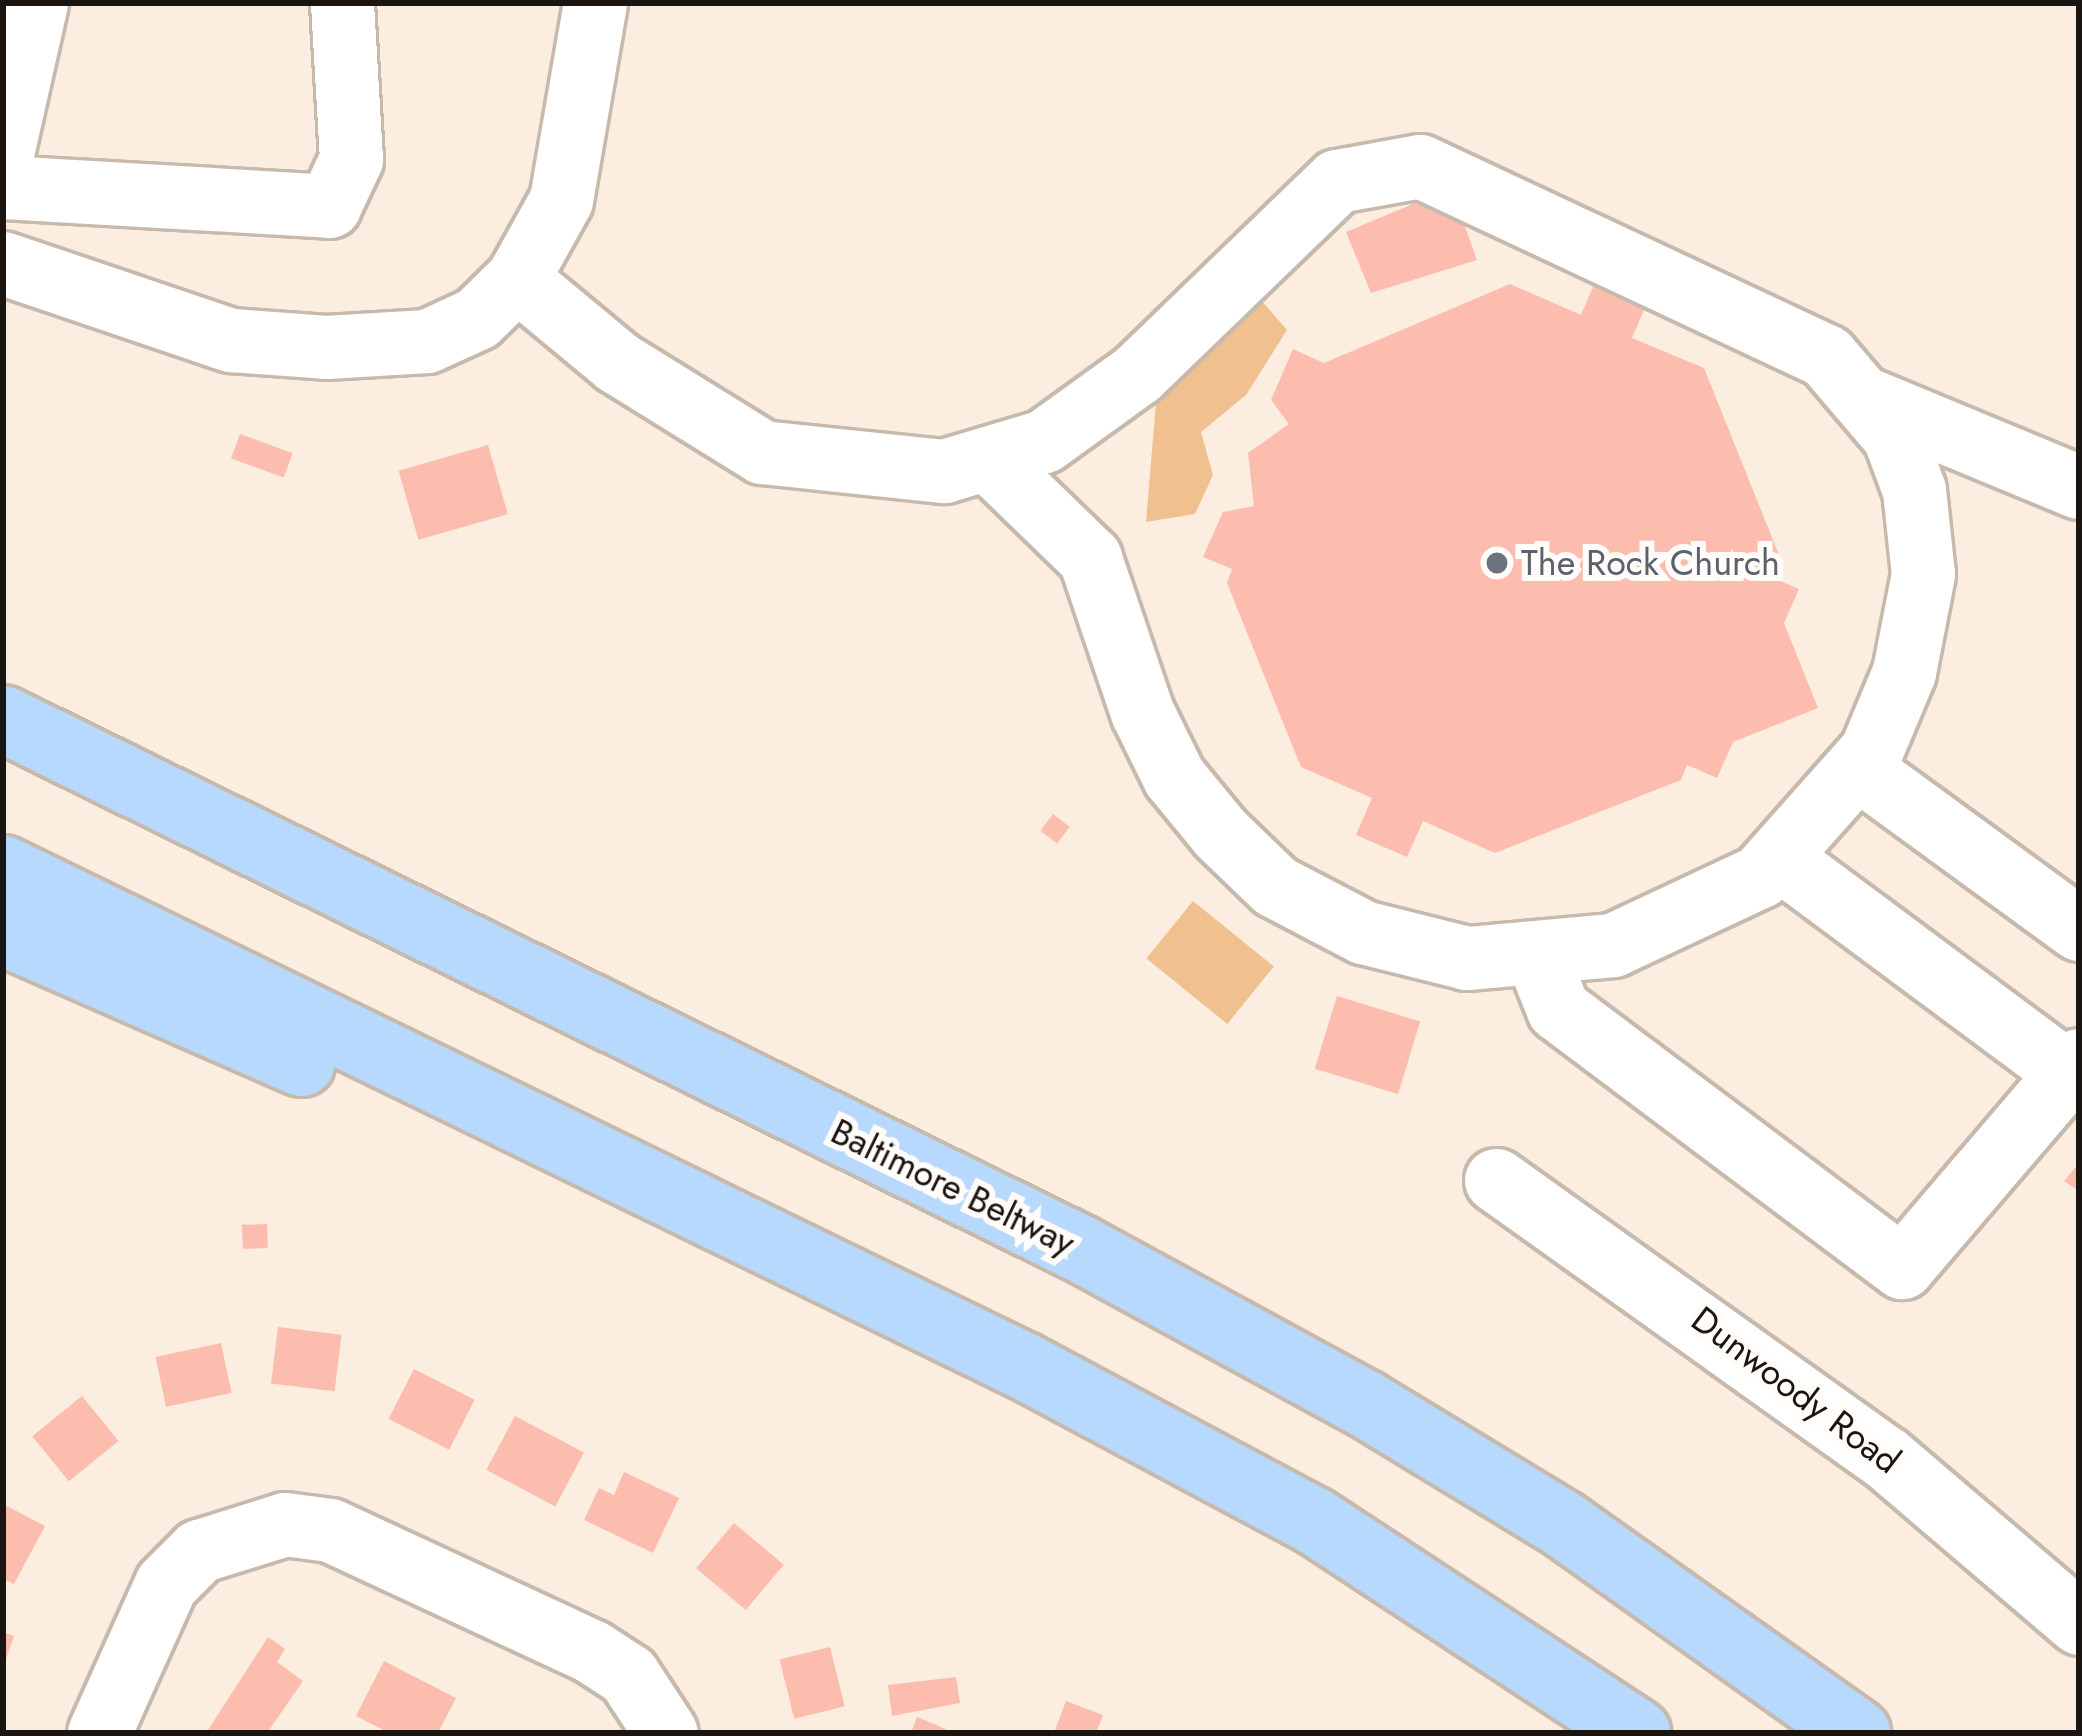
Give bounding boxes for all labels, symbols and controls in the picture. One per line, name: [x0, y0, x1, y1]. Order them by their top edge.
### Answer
place label: The Rock Church: [1521, 541, 1780, 585]
marker: The Rock Church: [1484, 550, 1510, 576]
street label: Baltimore Beltway: [824, 1109, 1082, 1265]
street label: Dunwoody Road: [1683, 1297, 1909, 1483]

